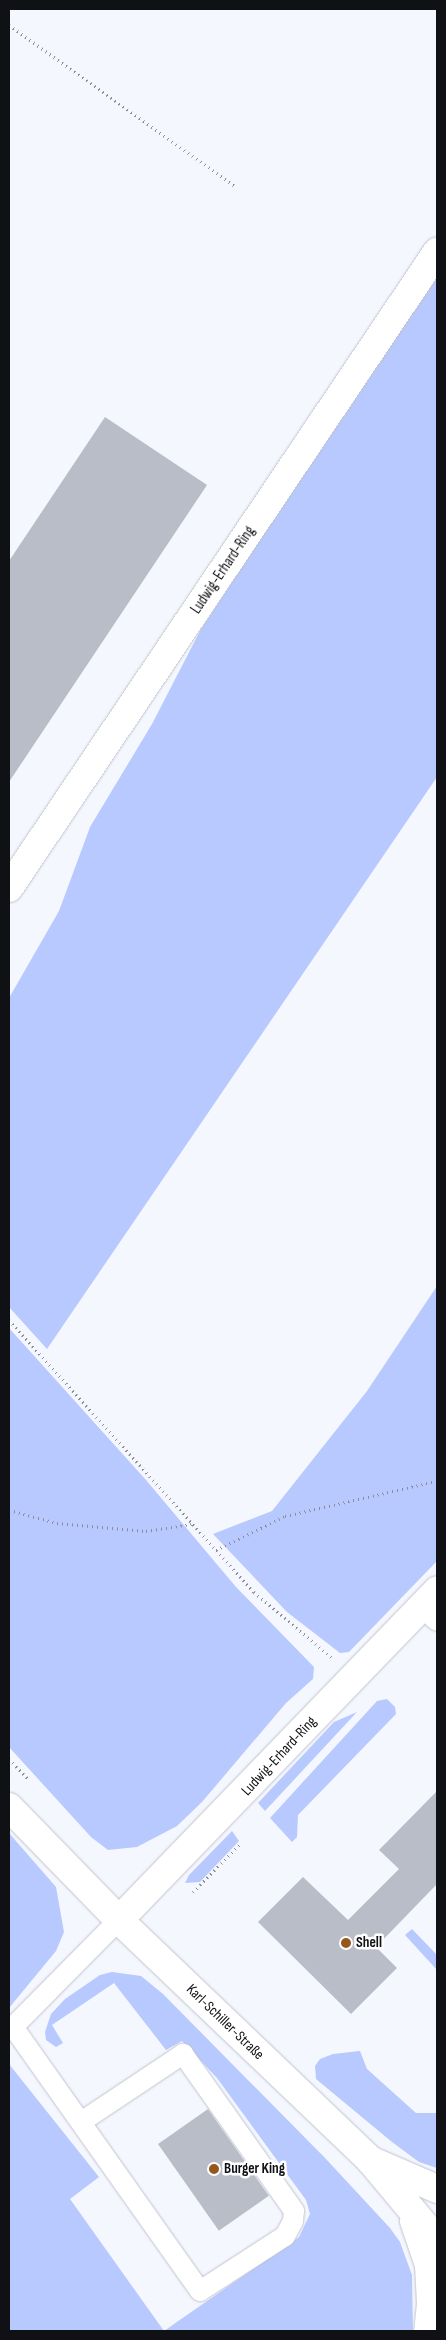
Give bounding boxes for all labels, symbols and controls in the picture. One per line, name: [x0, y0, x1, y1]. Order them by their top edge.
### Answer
street label: Ludwig-Erhard-Ring: [187, 523, 259, 617]
street label: Ludwig-Erhard-Ring: [238, 1713, 320, 1799]
place label: Shell: [356, 1934, 382, 1952]
marker: Shell: [340, 1937, 352, 1949]
street label: Karl-Schiller-Straße: [182, 1980, 268, 2064]
place label: Burger King: [224, 2160, 285, 2178]
marker: Burger King: [208, 2163, 220, 2175]

